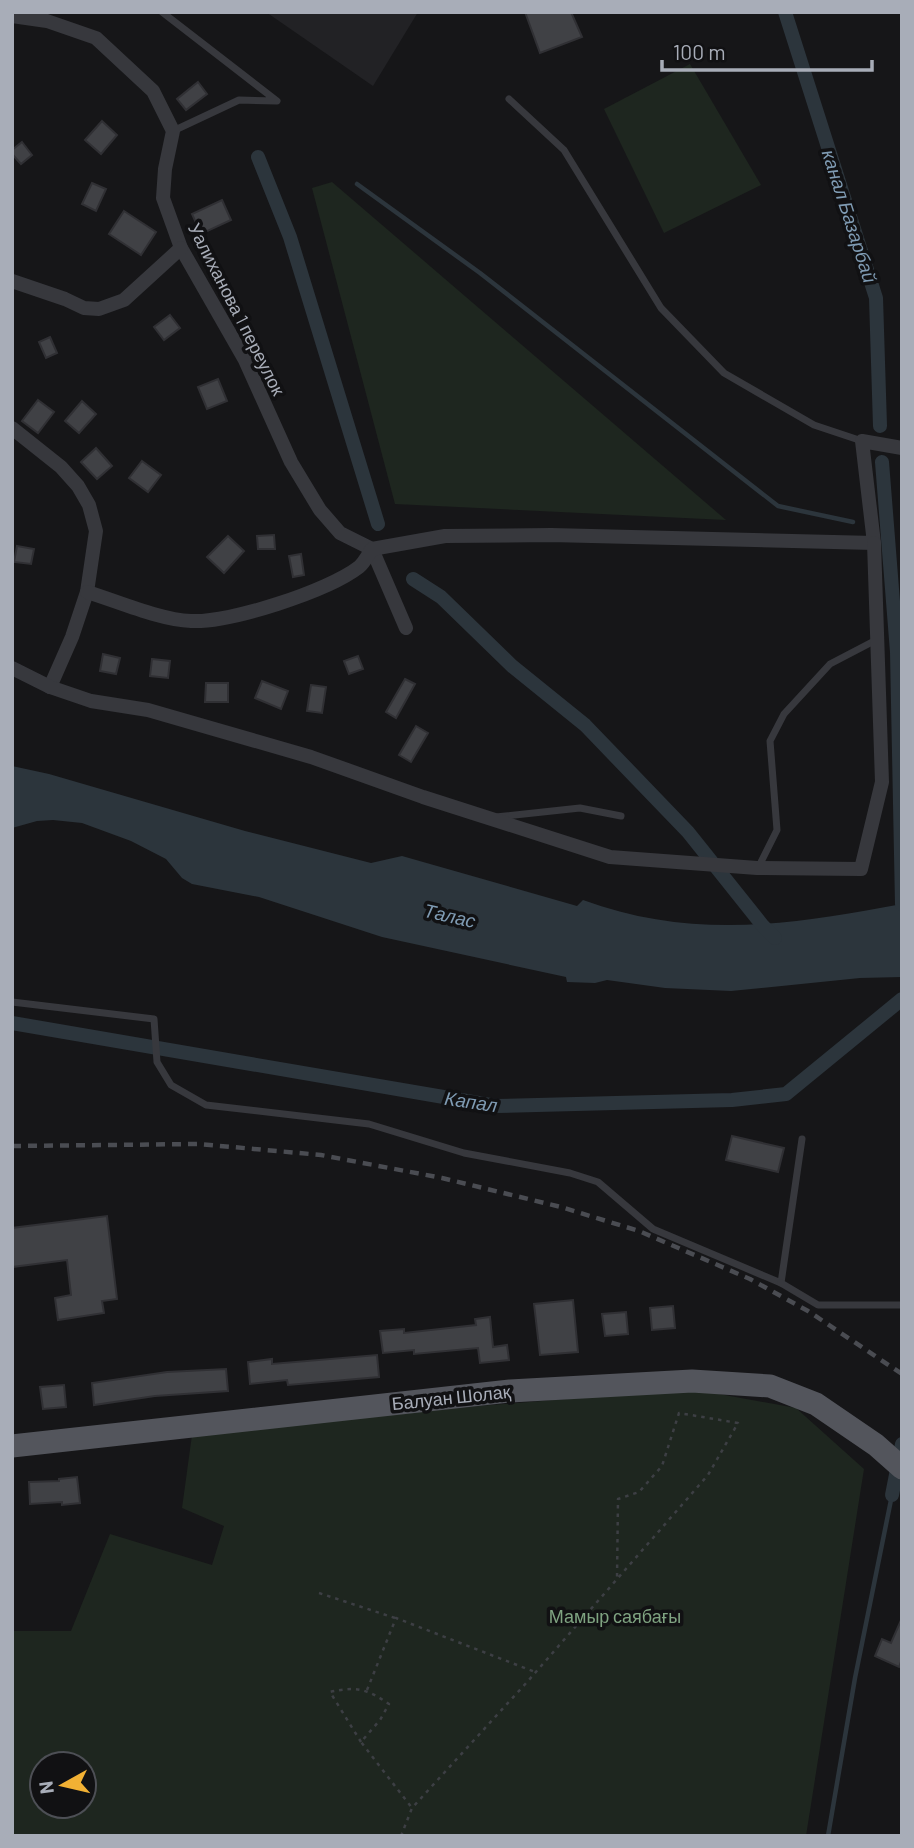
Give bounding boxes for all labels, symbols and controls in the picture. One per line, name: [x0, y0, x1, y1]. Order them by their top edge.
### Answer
scale bar: [662, 28, 872, 72]
text: 100 m: [673, 39, 726, 64]
water label: канал Базарбай: [818, 146, 883, 286]
street label: Уалиханова 1 переулок: [184, 219, 290, 399]
water label: Талас: [422, 898, 479, 932]
water label: Капал: [443, 1086, 499, 1116]
street label: Балуан Шолақ: [391, 1380, 512, 1414]
park label: Мамыр саябағы: [549, 1605, 681, 1627]
north arrow: [28, 1750, 98, 1820]
text: N: [33, 1780, 58, 1795]

